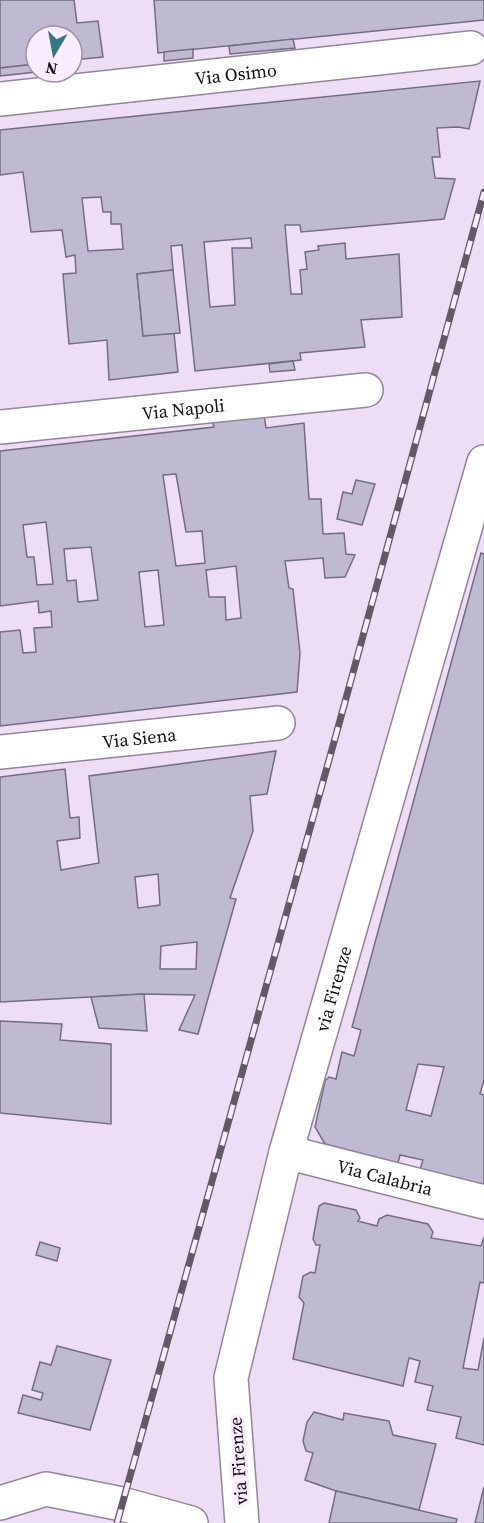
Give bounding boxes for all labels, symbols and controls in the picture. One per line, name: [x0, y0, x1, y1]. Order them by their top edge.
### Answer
north arrow: [24, 24, 84, 84]
text: N: [43, 57, 59, 81]
street label: Via Osimo: [193, 57, 278, 90]
street label: Via Napoli: [140, 392, 226, 425]
street label: Via Siena: [101, 721, 178, 754]
street label: via Firenze: [309, 943, 357, 1035]
street label: Via Calabria: [334, 1153, 436, 1201]
street label: via Firenze: [222, 1416, 254, 1506]

